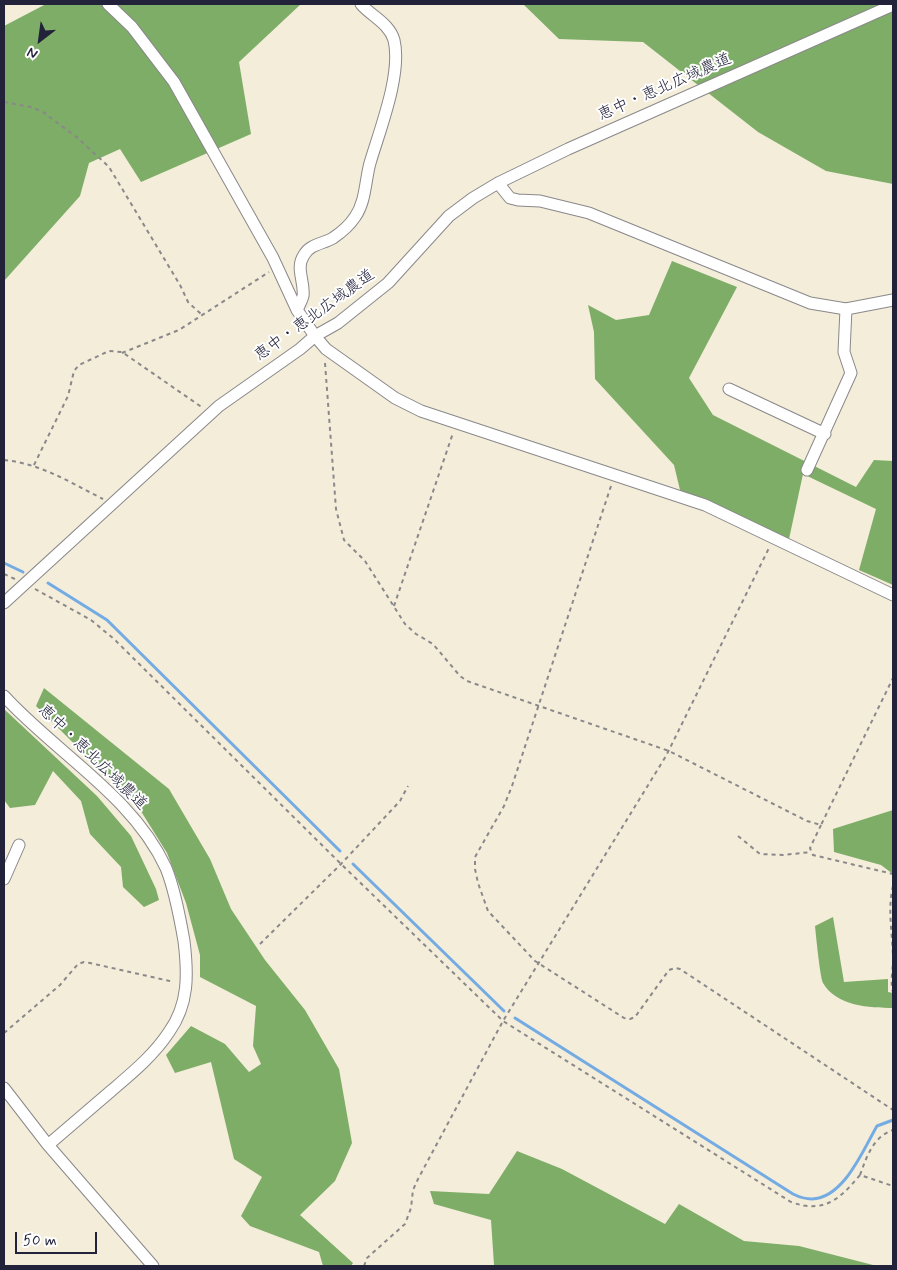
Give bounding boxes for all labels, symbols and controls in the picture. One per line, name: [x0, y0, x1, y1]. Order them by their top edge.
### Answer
north arrow: [15, 15, 65, 65]
text: N: [24, 43, 41, 63]
street label: 恵中・恵北広域農道: [595, 50, 735, 126]
street label: 恵中・恵北広域農道: [251, 266, 379, 366]
street label: 恵中・恵北広域農道: [34, 701, 150, 815]
scale bar: [18, 1222, 100, 1254]
text: 50 m: [23, 1231, 57, 1251]

